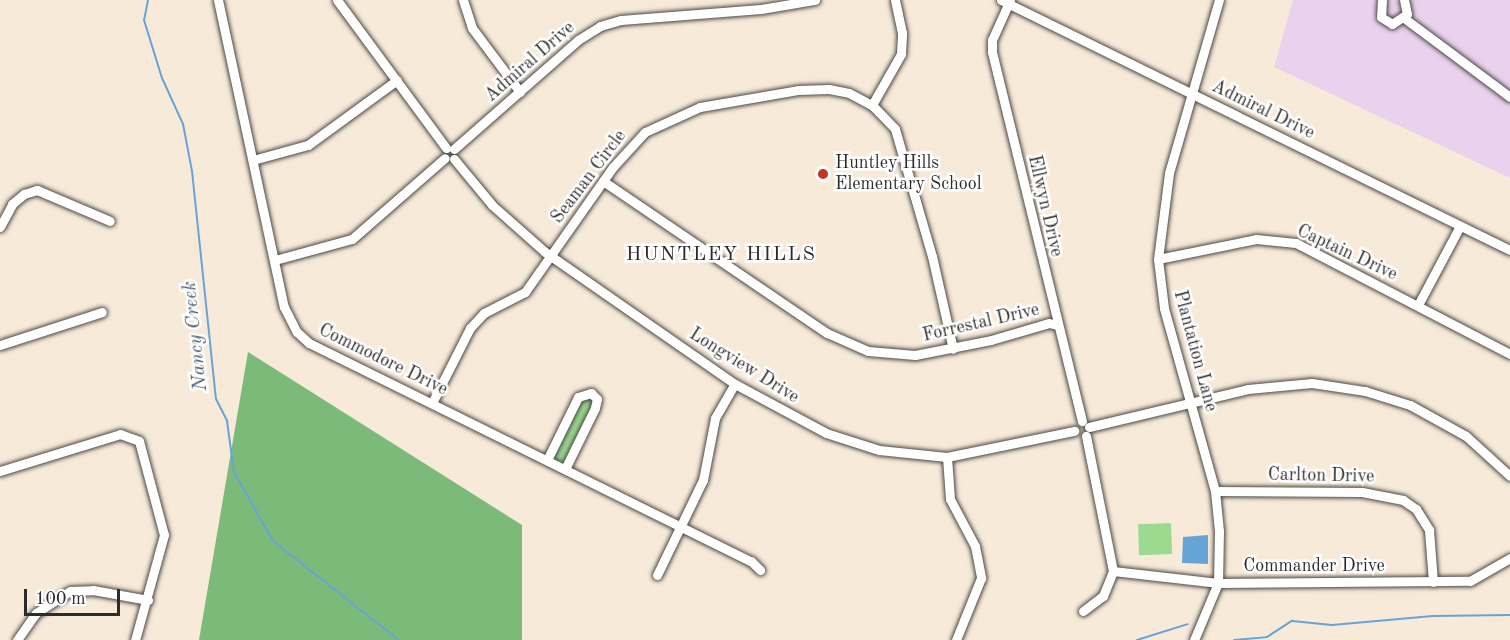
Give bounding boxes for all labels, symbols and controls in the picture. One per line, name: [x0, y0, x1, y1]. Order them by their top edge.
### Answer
street label: Admiral Drive: [481, 17, 579, 107]
street label: Admiral Drive: [1208, 76, 1318, 144]
street label: Seaman Circle: [547, 126, 631, 228]
place label: Huntley Hills Elementary School: [835, 153, 982, 195]
street label: Ellwyn Drive: [1023, 153, 1067, 259]
marker: Huntley Hills Elementary School: [816, 167, 830, 181]
street label: Captain Drive: [1293, 220, 1401, 286]
district label: HUNTLEY HILLS: [626, 243, 816, 267]
water label: Nancy Creek: [178, 280, 214, 392]
street label: Plantation Lane: [1168, 288, 1222, 414]
street label: Forrestal Drive: [921, 299, 1041, 347]
street label: Commodore Drive: [315, 319, 451, 401]
street label: Longview Drive: [685, 324, 803, 408]
street label: Carlton Drive: [1268, 464, 1374, 488]
street label: Commander Drive: [1243, 555, 1385, 577]
scale bar: [27, 577, 123, 615]
text: 100 m: [35, 590, 86, 608]

